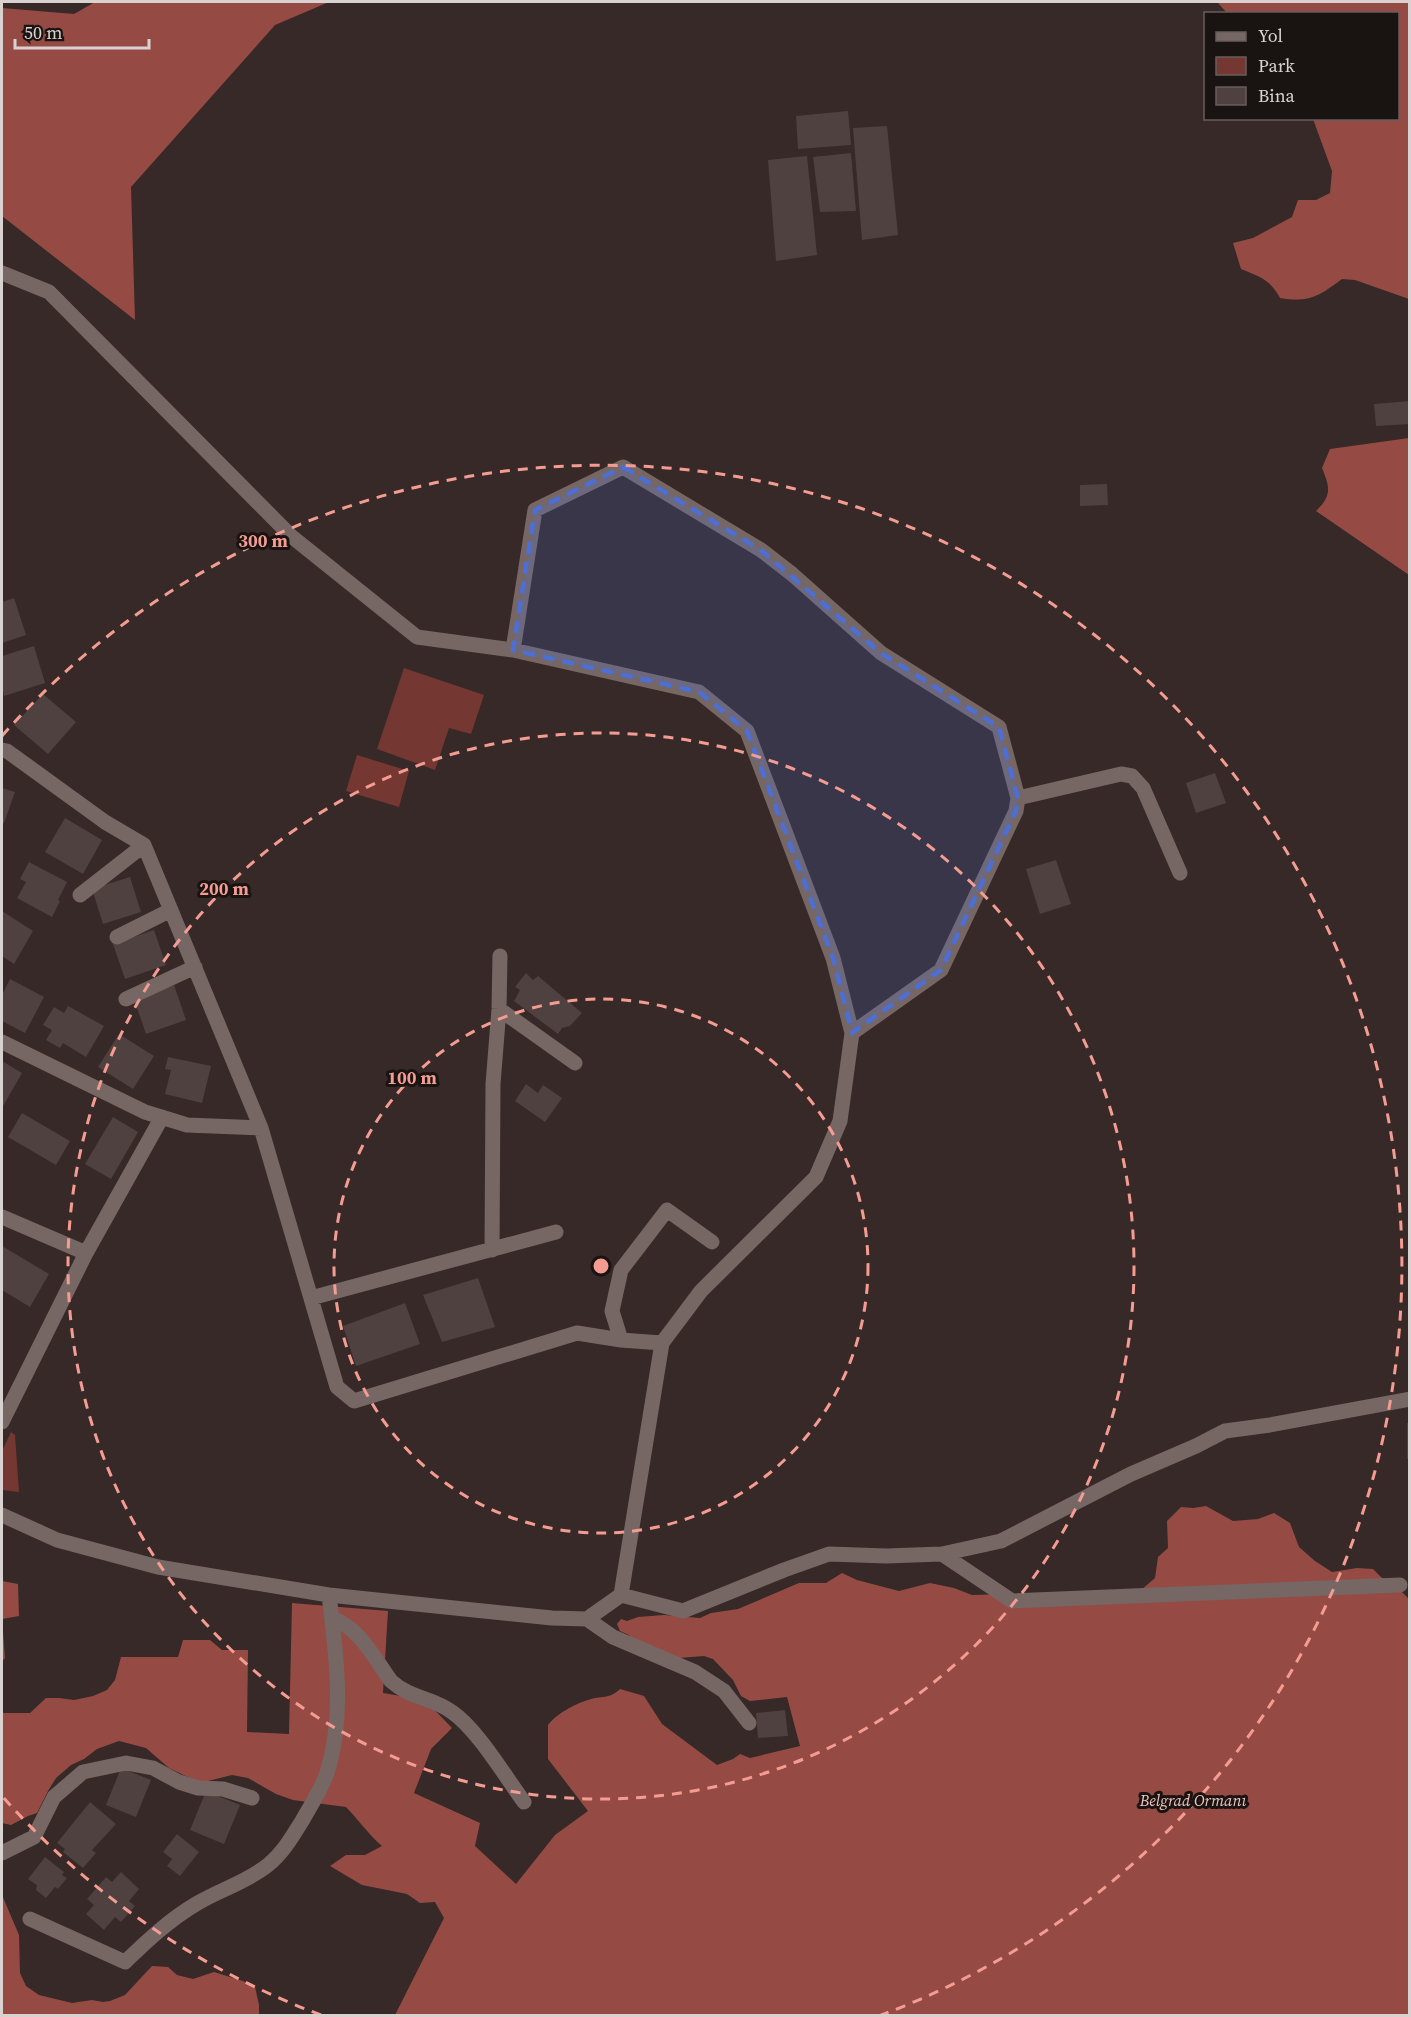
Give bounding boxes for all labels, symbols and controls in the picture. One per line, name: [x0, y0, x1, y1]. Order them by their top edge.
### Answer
scale bar: [15, 12, 148, 50]
legend: [1204, 12, 1399, 120]
text: 50 m: [24, 20, 62, 45]
text: Yol: [1258, 23, 1283, 48]
text: Park: [1258, 53, 1295, 78]
text: Bina: [1258, 83, 1296, 108]
text: 300 m: [238, 528, 288, 553]
text: 200 m: [199, 876, 249, 901]
text: 100 m: [387, 1065, 437, 1090]
centre of rings: [591, 1256, 611, 1276]
park label: Belgrad Ormanı: [1139, 1789, 1246, 1811]

